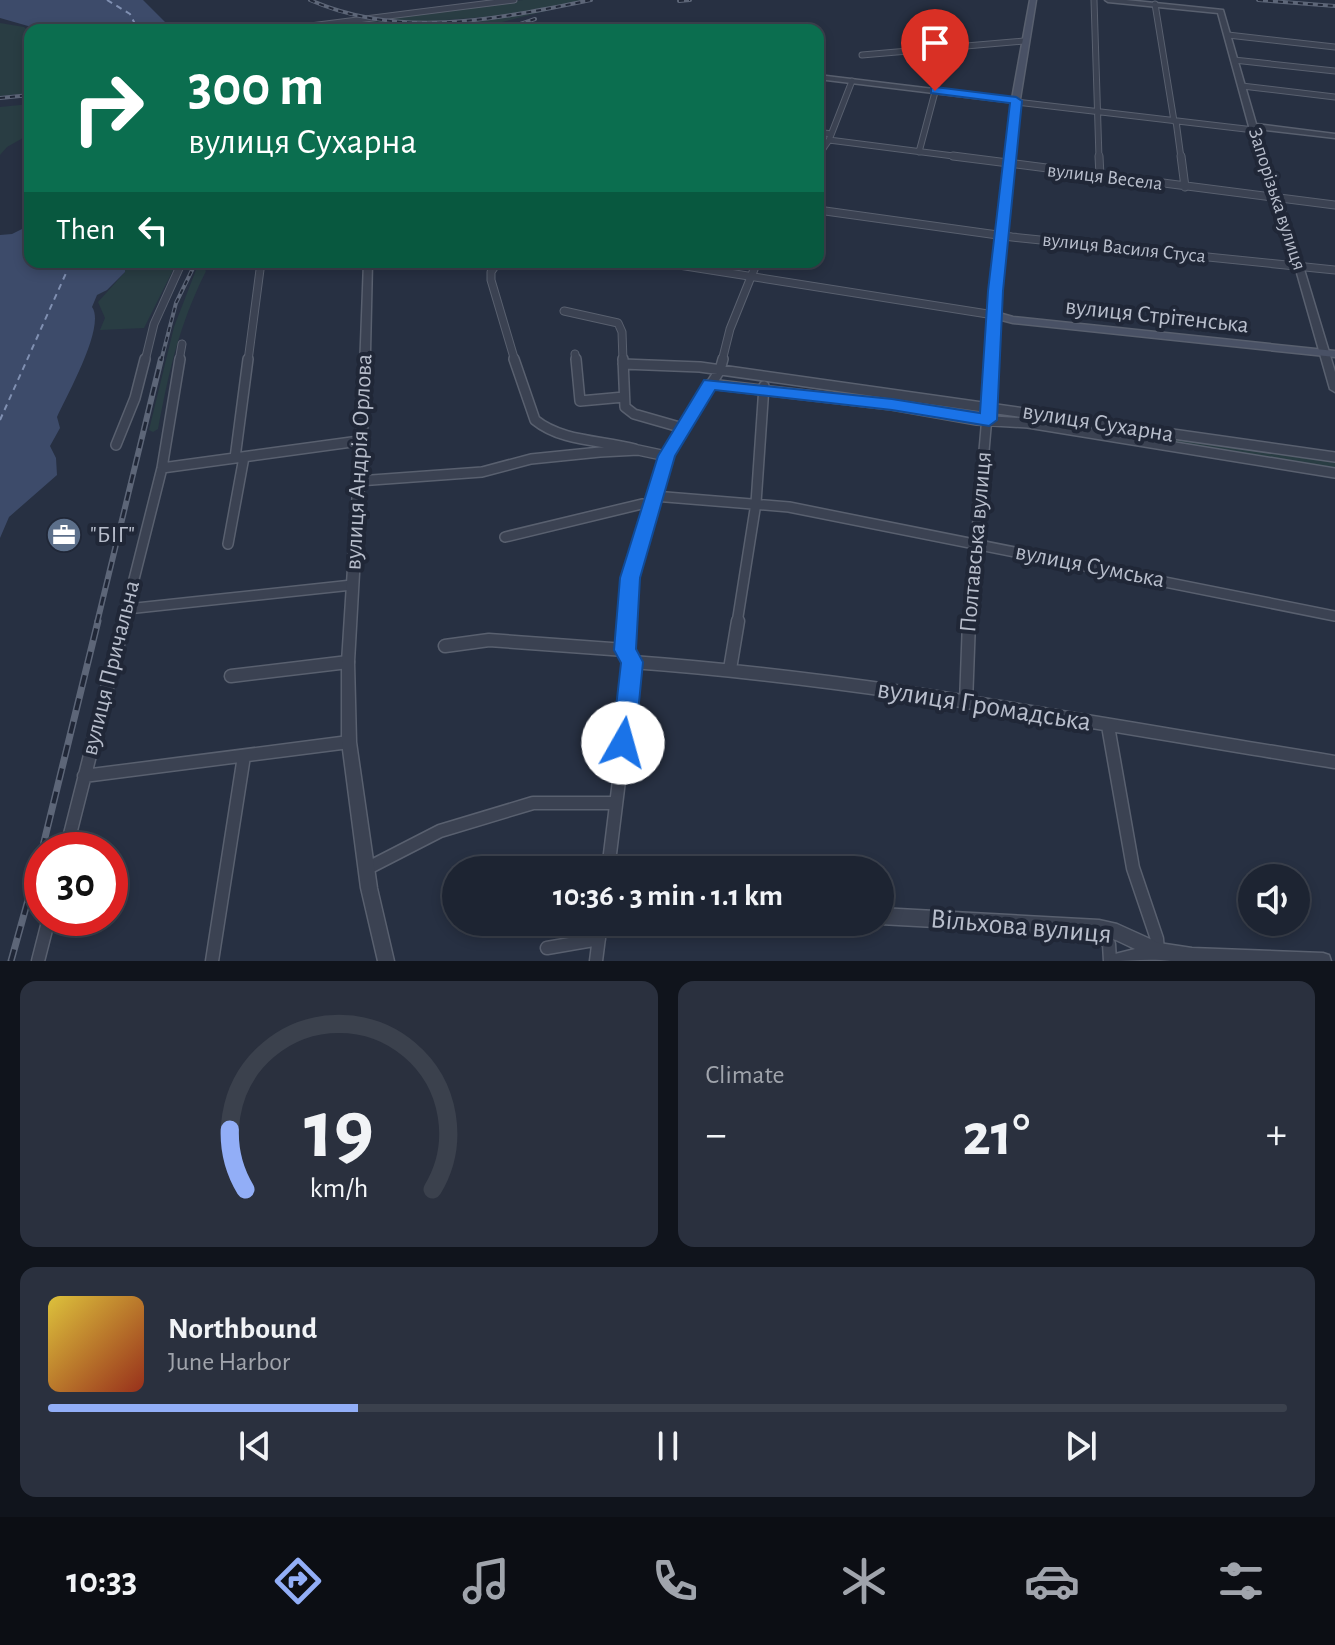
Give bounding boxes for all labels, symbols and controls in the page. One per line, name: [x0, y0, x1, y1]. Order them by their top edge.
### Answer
pin: [901, 9, 969, 91]
icon: arrive: [913, 21, 957, 65]
icon: right: [56, 56, 160, 160]
text: 300 m: [188, 59, 324, 115]
text: вулиця Сухарна: [188, 124, 417, 160]
street label: Запорізька вулиця: [1245, 125, 1309, 273]
street label: вулиця Весела: [1046, 160, 1164, 194]
icon: left: [131, 208, 175, 252]
text: Then: [56, 215, 115, 245]
street label: вулиця Василя Стуса: [1041, 229, 1207, 267]
street label: вулиця Стрітенська: [1064, 294, 1250, 338]
street label: вулиця Андрія Орлова: [341, 353, 377, 571]
street label: вулиця Сухарна: [1021, 399, 1175, 447]
street label: Полтавська вулиця: [956, 450, 996, 634]
office icon: "БІГ": [45, 516, 83, 554]
place label: "БІГ": [90, 523, 135, 547]
street label: вулиця Сумська: [1013, 540, 1167, 592]
street label: вулиця Причальна: [78, 578, 144, 758]
street label: вулиця Громадська: [875, 675, 1093, 737]
position arrow: [581, 701, 665, 785]
speed limit sign: 30: [24, 832, 128, 936]
map controls: [1238, 864, 1310, 936]
button: sound: [1238, 864, 1310, 936]
text: 10:36 · 3 min · 1.1 km: [553, 881, 783, 911]
street label: Вільхова вулиця: [929, 905, 1113, 949]
text: Climate: [706, 1062, 784, 1088]
text: 19: [304, 1089, 374, 1173]
text: 21°: [963, 1106, 1030, 1166]
text: −: [706, 1113, 727, 1157]
text: +: [1266, 1113, 1287, 1157]
text: km/h: [309, 1174, 368, 1203]
text: Northbound: [168, 1314, 317, 1344]
text: June Harbor: [168, 1349, 290, 1375]
icon: previous: [233, 1424, 277, 1468]
icon: pause: [646, 1424, 690, 1468]
icon: next: [1059, 1424, 1103, 1468]
icon: directions: [270, 1553, 326, 1609]
icon: music: [458, 1553, 514, 1609]
icon: phone: [647, 1553, 703, 1609]
icon: climate: [836, 1553, 892, 1609]
icon: car: [1024, 1553, 1080, 1609]
icon: filters: [1213, 1553, 1269, 1609]
text: 10:33: [66, 1563, 137, 1599]

